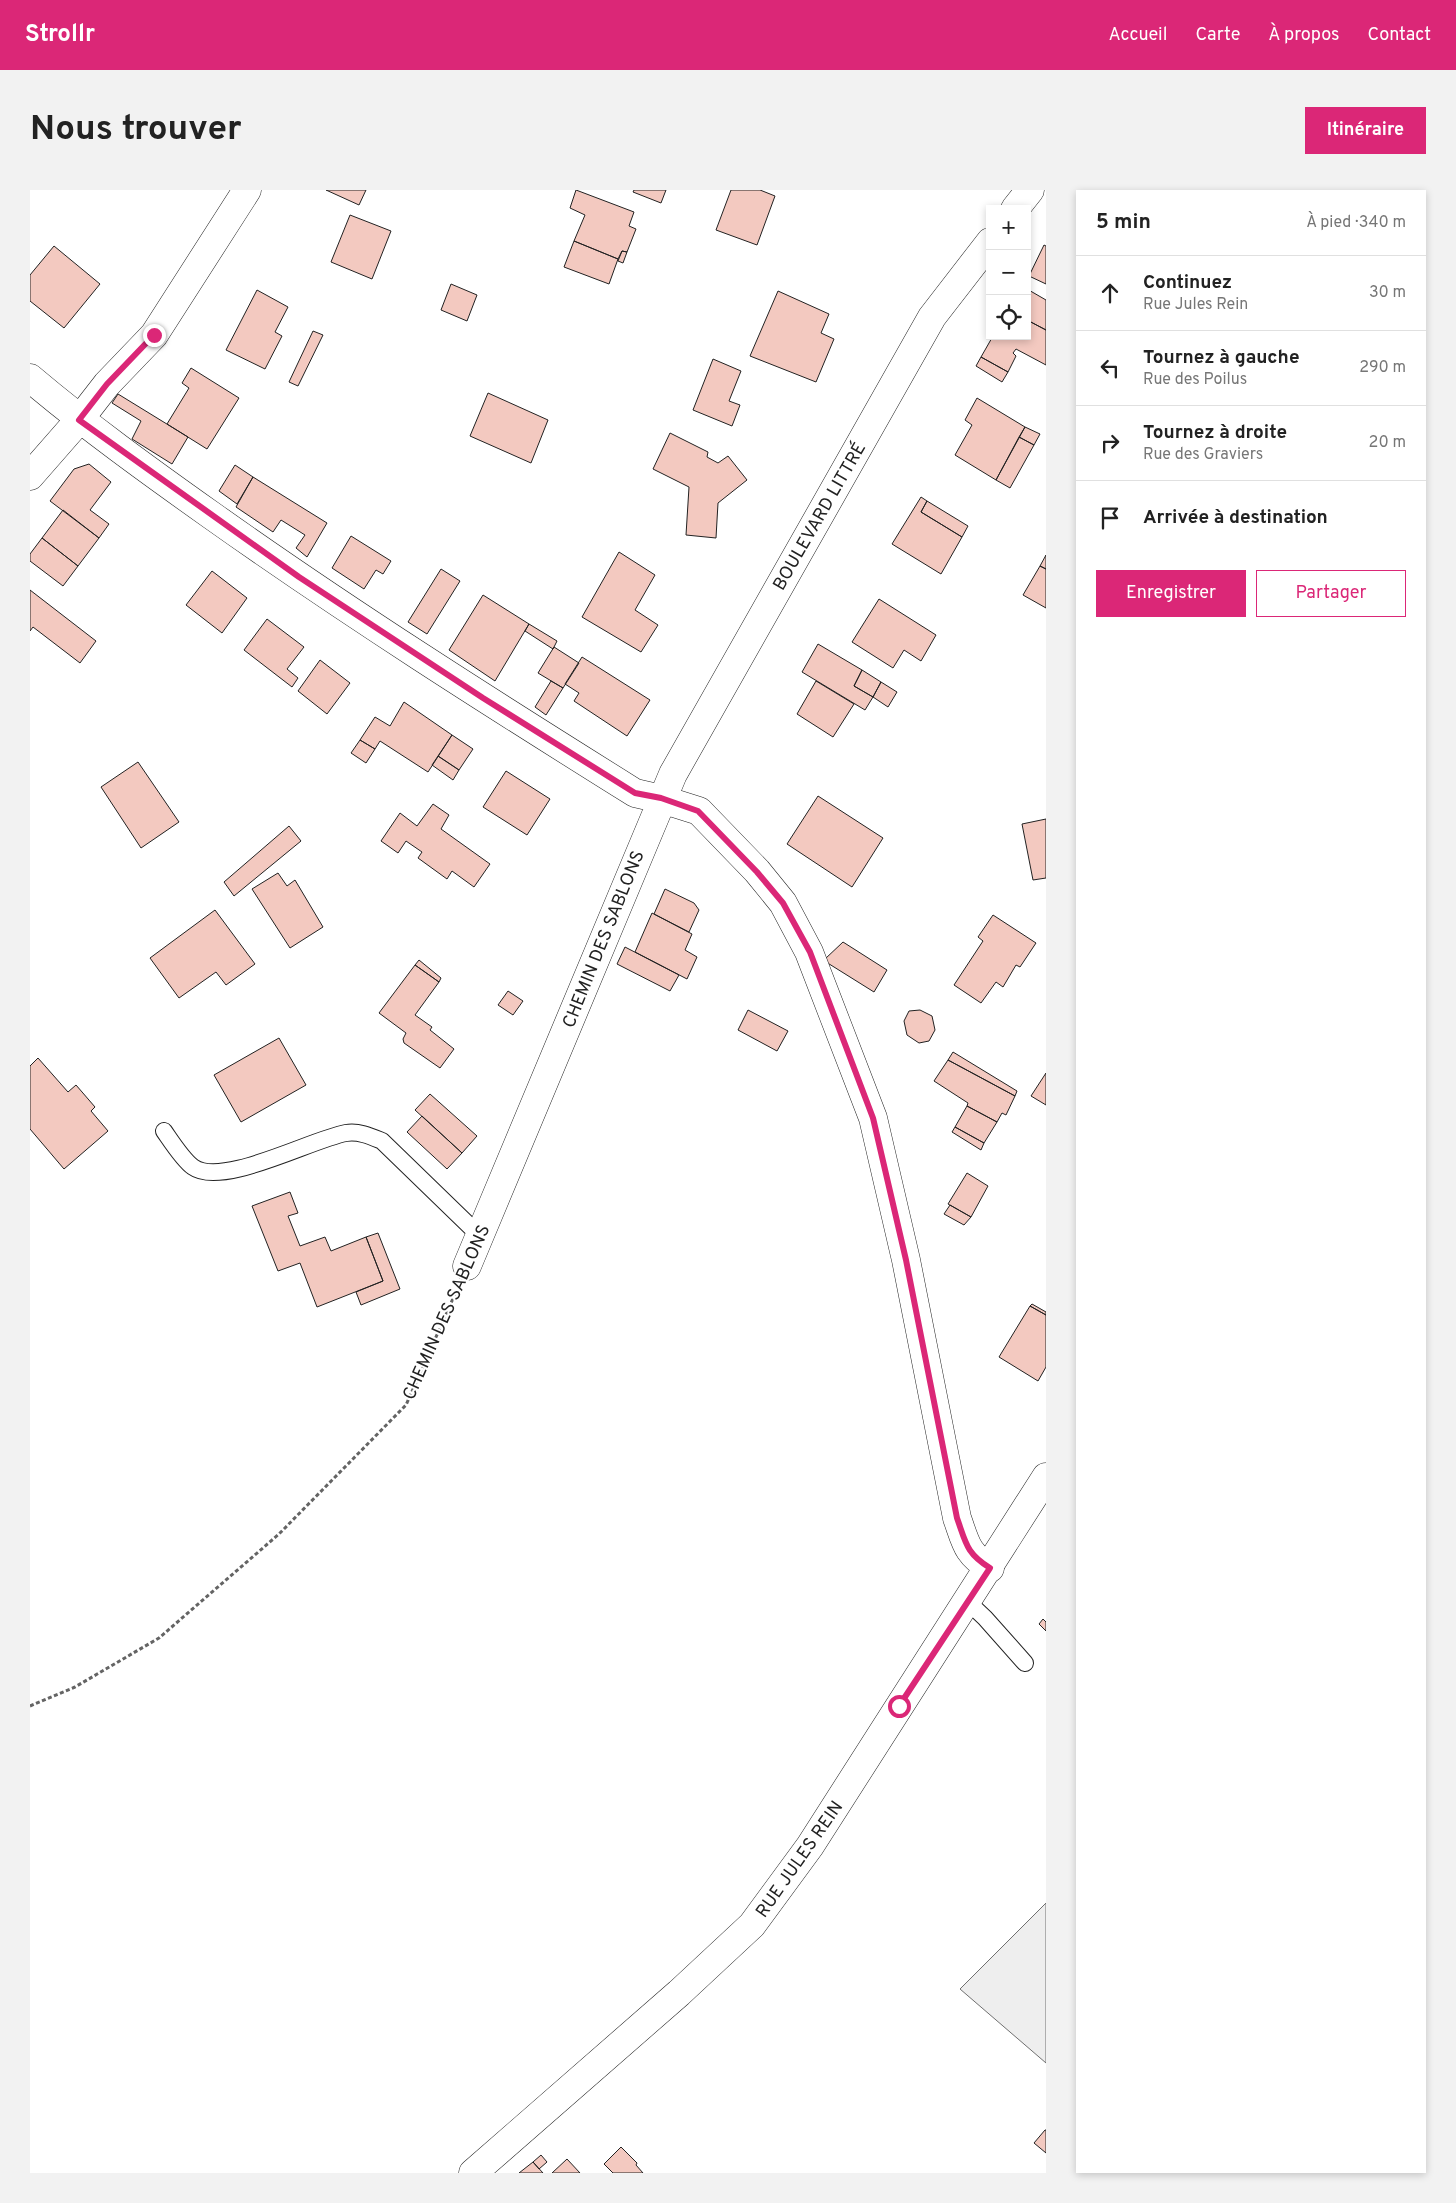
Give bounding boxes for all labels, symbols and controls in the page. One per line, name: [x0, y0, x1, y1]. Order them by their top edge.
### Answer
text: Strollr: [25, 20, 95, 50]
text: Accueil: [1108, 24, 1167, 47]
text: Carte: [1195, 24, 1240, 47]
text: À propos: [1268, 24, 1339, 47]
text: Contact: [1367, 24, 1431, 47]
button: Itinéraire: [1305, 107, 1426, 154]
text: Nous trouver: [30, 108, 242, 152]
map controls: [986, 205, 1031, 340]
button: +: [986, 205, 1031, 250]
text: 5 min: [1096, 209, 1151, 236]
text: À pied · 340 m: [1306, 213, 1406, 233]
button: −: [986, 250, 1031, 295]
text: Continuez: [1143, 271, 1232, 295]
icon: ahead: [1096, 279, 1124, 307]
text: 30 m: [1369, 283, 1406, 303]
button: locate: [986, 295, 1031, 340]
text: Rue Jules Rein: [1143, 295, 1248, 315]
route end: [143, 324, 166, 347]
text: Tournez à gauche: [1143, 346, 1300, 370]
icon: left: [1096, 354, 1124, 382]
text: 290 m: [1359, 358, 1406, 378]
text: Rue des Poilus: [1143, 370, 1247, 390]
text: Tournez à droite: [1143, 421, 1287, 445]
icon: right: [1096, 429, 1124, 457]
text: 20 m: [1369, 433, 1406, 453]
street label: BOULEVARD LITTRÉ: [767, 438, 872, 595]
text: Rue des Graviers: [1143, 445, 1263, 465]
icon: arrive: [1096, 504, 1124, 532]
text: Arrivée à destination: [1143, 506, 1328, 530]
button: Enregistrer: [1096, 570, 1246, 617]
button: Partager: [1256, 570, 1406, 617]
street label: CHEMIN DES SABLONS: [558, 847, 651, 1032]
street label: CHEMIN DES SABLONS: [398, 1221, 496, 1404]
route start: [888, 1695, 911, 1718]
street label: RUE JULES REIN: [751, 1797, 849, 1923]

